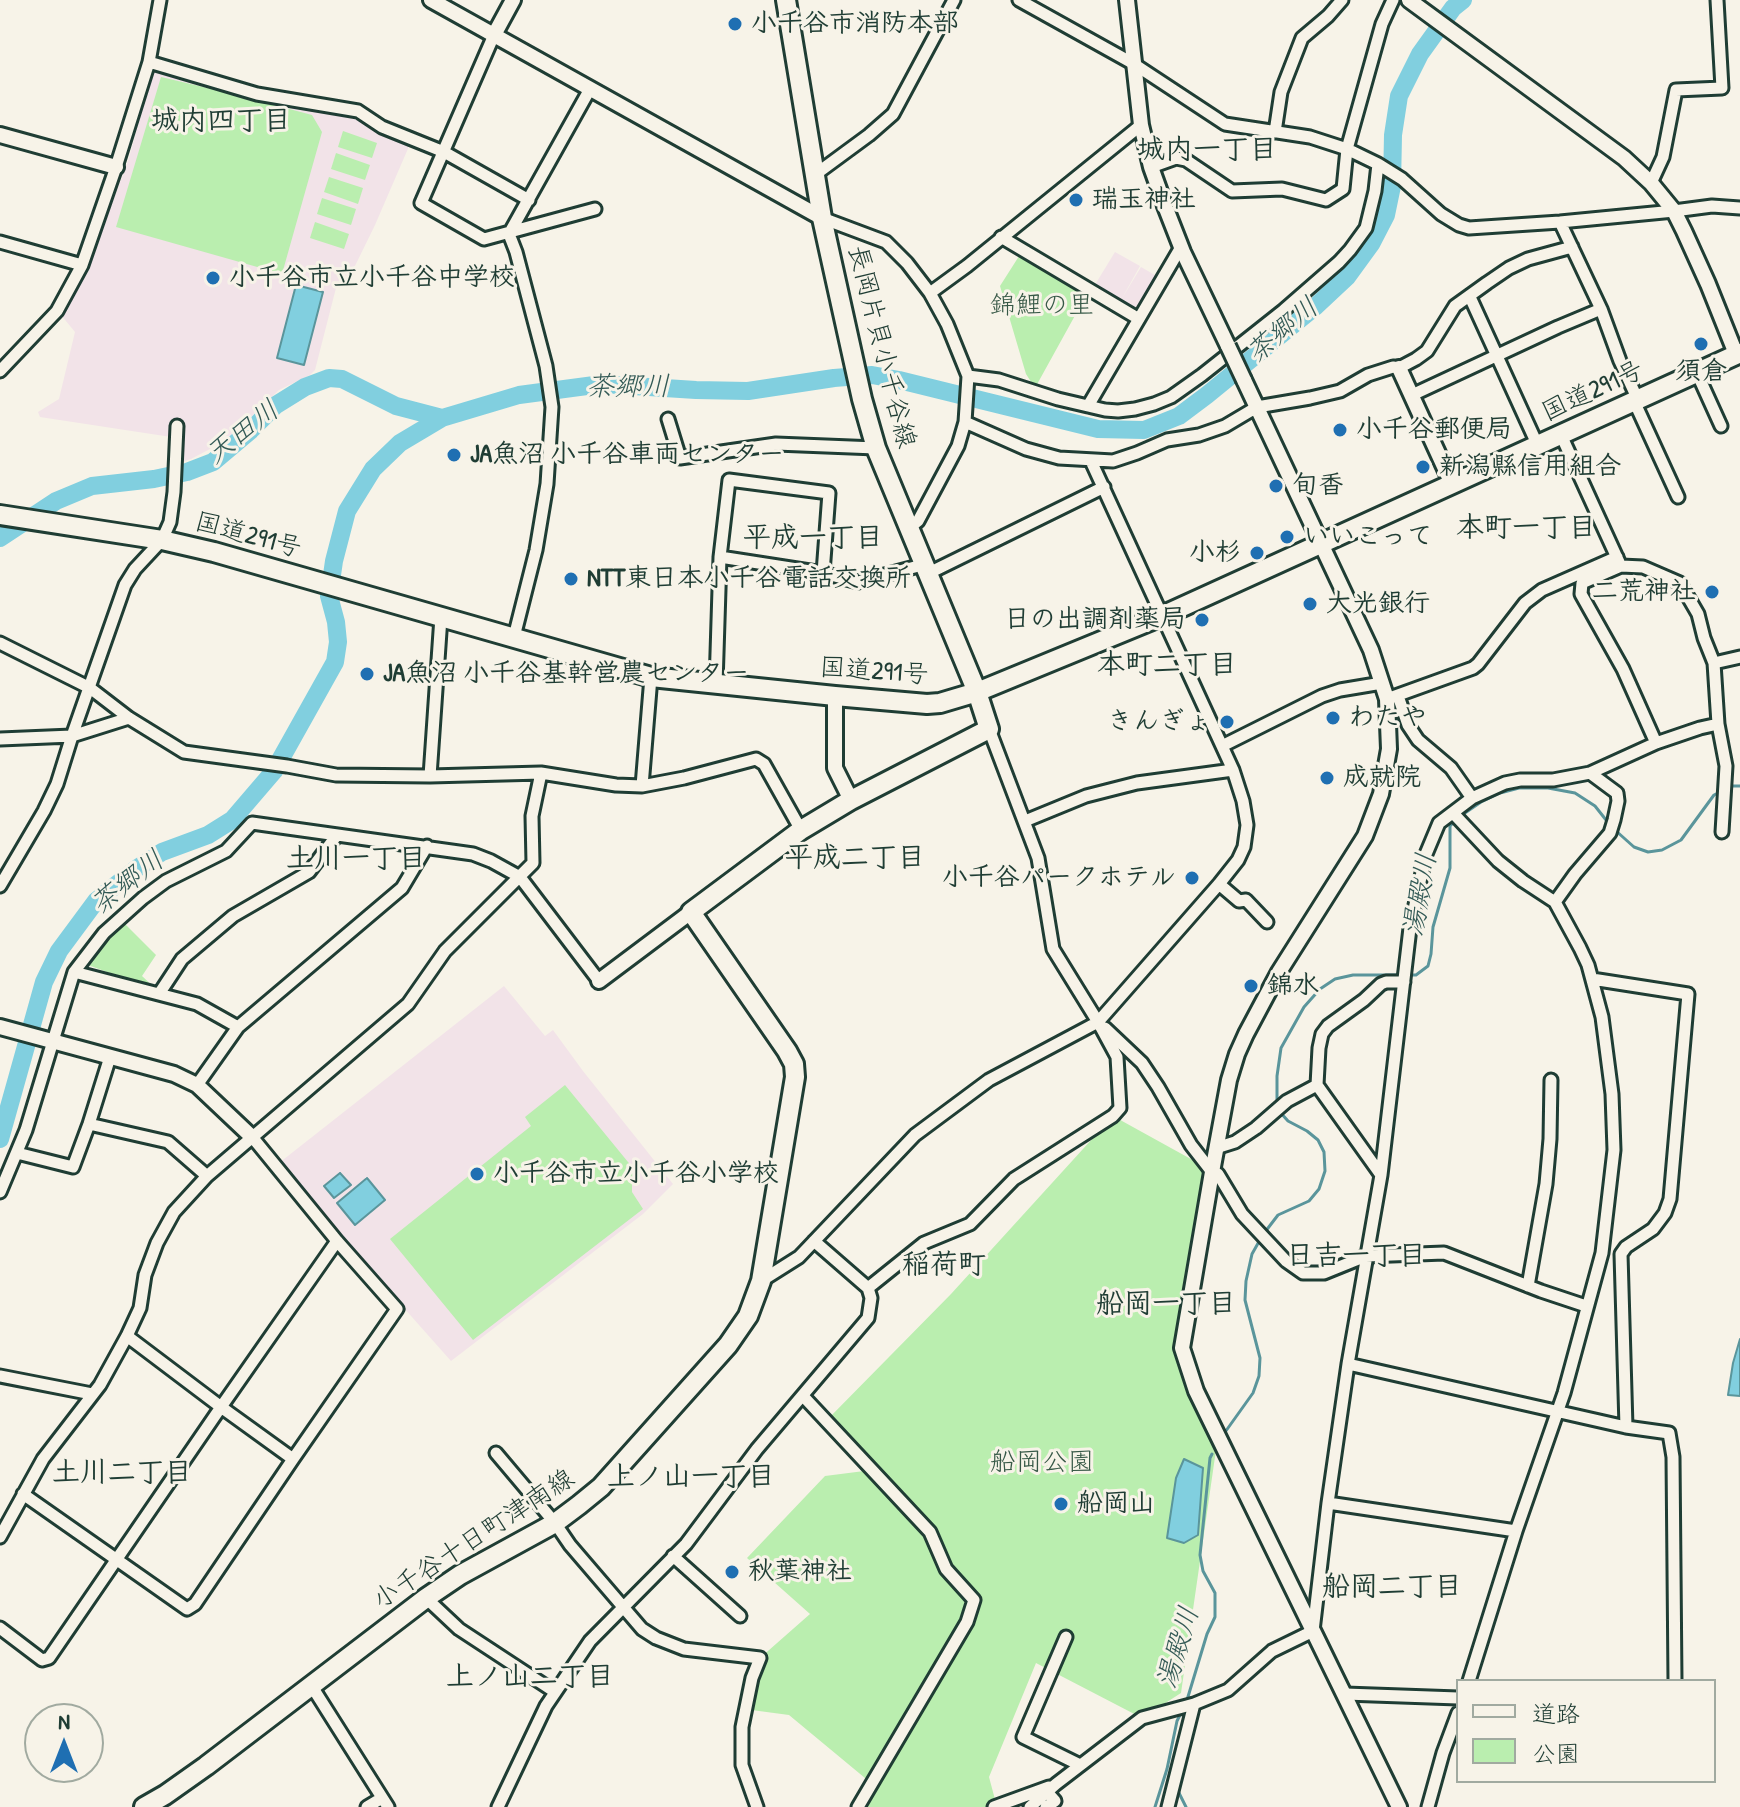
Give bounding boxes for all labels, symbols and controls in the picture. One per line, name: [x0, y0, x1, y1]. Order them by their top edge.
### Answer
place label: 小千谷市消防本部: [751, 8, 959, 40]
marker: 小千谷市消防本部: [726, 15, 744, 33]
district label: 城内四丁目: [151, 105, 291, 139]
district label: 城内一丁目: [1137, 134, 1277, 168]
place label: 瑞玉神社: [1092, 184, 1196, 216]
marker: 瑞玉神社: [1067, 191, 1085, 209]
street label: 長岡片貝小千谷線: [841, 242, 921, 452]
place label: 小千谷市立小千谷中学校: [229, 262, 515, 294]
marker: 小千谷市立小千谷中学校: [204, 269, 222, 287]
park label: 錦鯉の里: [990, 290, 1094, 322]
water label: 茶郷川: [1240, 291, 1326, 371]
marker: 須倉: [1692, 335, 1710, 353]
street label: 国道291号: [1537, 355, 1649, 429]
place label: 須倉: [1675, 356, 1727, 388]
water label: 茶郷川: [586, 371, 670, 405]
water label: 天田川: [200, 394, 286, 472]
place label: 小千谷郵便局: [1356, 414, 1512, 446]
marker: 小千谷郵便局: [1331, 421, 1349, 439]
place label: JA魚沼 小千谷車両センター: [470, 439, 784, 471]
marker: JA魚沼 小千谷車両センター: [445, 446, 463, 464]
place label: 新潟縣信用組合: [1439, 451, 1621, 483]
marker: 新潟縣信用組合: [1414, 458, 1432, 476]
place label: 旬香: [1292, 470, 1344, 502]
marker: 旬香: [1267, 477, 1285, 495]
street label: 国道291号: [191, 507, 305, 565]
district label: 本町一丁目: [1456, 512, 1596, 546]
place label: いいこって: [1303, 521, 1433, 553]
district label: 平成一丁目: [743, 522, 883, 556]
marker: いいこって: [1278, 528, 1296, 546]
place label: 小杉: [1189, 537, 1241, 569]
marker: 小杉: [1248, 544, 1266, 562]
place label: NTT東日本小千谷電話交換所: [587, 563, 911, 595]
marker: NTT東日本小千谷電話交換所: [562, 570, 580, 588]
place label: 二荒神社: [1592, 576, 1696, 608]
marker: 二荒神社: [1703, 583, 1721, 601]
place label: 大光銀行: [1326, 588, 1430, 620]
marker: 大光銀行: [1301, 595, 1319, 613]
place label: 日の出調剤薬局: [1004, 604, 1186, 636]
marker: 日の出調剤薬局: [1193, 611, 1211, 629]
district label: 本町二丁目: [1097, 649, 1237, 683]
street label: 国道291号: [818, 653, 930, 691]
place label: JA魚沼 小千谷基幹営農センター: [383, 658, 749, 690]
marker: JA魚沼 小千谷基幹営農センター: [358, 665, 376, 683]
place label: わたや: [1349, 702, 1427, 734]
place label: きんぎょ: [1107, 706, 1211, 738]
marker: わたや: [1324, 709, 1342, 727]
marker: きんぎょ: [1218, 713, 1236, 731]
place label: 成就院: [1343, 762, 1421, 794]
marker: 成就院: [1318, 769, 1336, 787]
district label: 平成二丁目: [785, 842, 925, 876]
district label: 土川一丁目: [286, 843, 426, 877]
water label: 茶郷川: [85, 844, 171, 922]
water label: 湯殿川: [1397, 851, 1445, 939]
place label: 小千谷パークホテル: [942, 862, 1176, 894]
marker: 小千谷パークホテル: [1183, 869, 1201, 887]
place label: 錦水: [1267, 970, 1319, 1002]
marker: 錦水: [1242, 977, 1260, 995]
place label: 小千谷市立小千谷小学校: [493, 1158, 779, 1190]
marker: 小千谷市立小千谷小学校: [468, 1165, 486, 1183]
district label: 日吉一丁目: [1286, 1240, 1426, 1274]
district label: 稲荷町: [902, 1249, 986, 1283]
district label: 船岡一丁目: [1096, 1288, 1236, 1322]
park label: 船岡公園: [990, 1447, 1094, 1479]
district label: 土川二丁目: [52, 1457, 192, 1491]
district label: 上ノ山一丁目: [607, 1461, 775, 1495]
street label: 小千谷十日町津南線: [367, 1463, 581, 1617]
place label: 船岡山: [1077, 1488, 1155, 1520]
marker: 船岡山: [1052, 1495, 1070, 1513]
place label: 秋葉神社: [748, 1556, 852, 1588]
marker: 秋葉神社: [723, 1563, 741, 1581]
district label: 船岡二丁目: [1322, 1571, 1462, 1605]
water label: 湯殿川: [1151, 1603, 1207, 1693]
district label: 上ノ山二丁目: [446, 1661, 614, 1695]
legend: [1456, 1679, 1716, 1783]
text: 道路: [1532, 1697, 1580, 1729]
north arrow: [24, 1703, 104, 1783]
text: N: [58, 1706, 70, 1736]
text: 公園: [1532, 1737, 1580, 1769]

